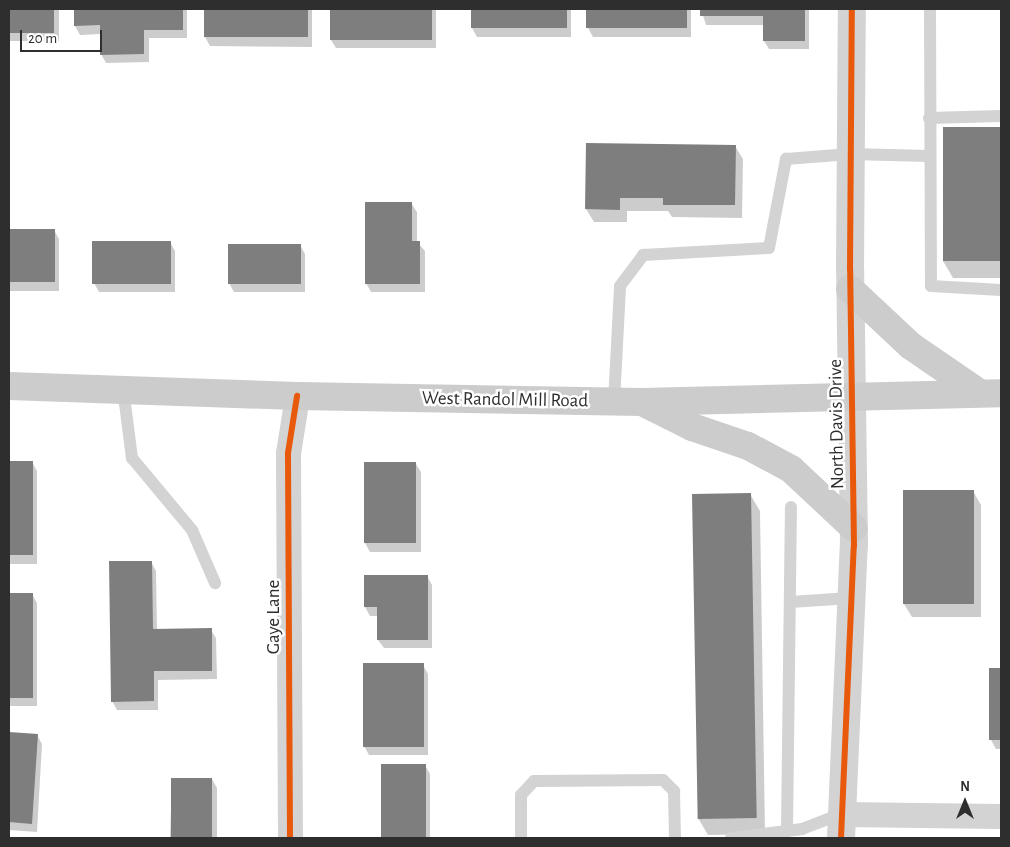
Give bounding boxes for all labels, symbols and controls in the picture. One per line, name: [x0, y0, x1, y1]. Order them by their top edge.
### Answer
scale bar: [22, 20, 105, 52]
text: 20 m: [28, 31, 57, 46]
street label: North Davis Drive: [824, 359, 850, 489]
street label: West Randol Mill Road: [422, 387, 588, 413]
street label: Gaye Lane: [263, 580, 285, 654]
north arrow: [940, 777, 990, 827]
text: N: [960, 780, 970, 794]

